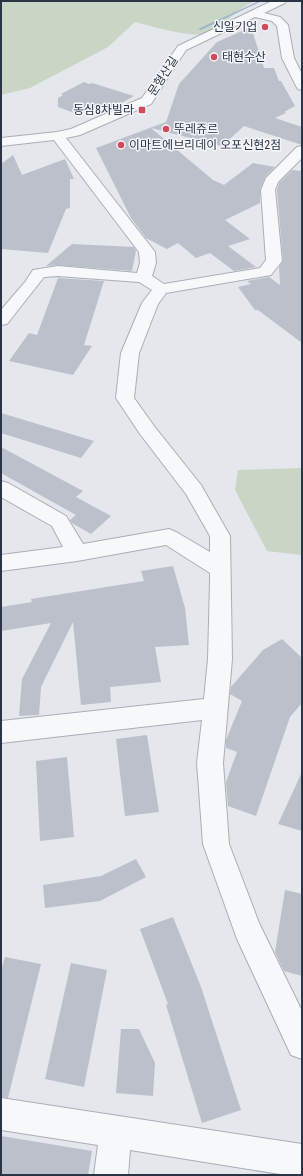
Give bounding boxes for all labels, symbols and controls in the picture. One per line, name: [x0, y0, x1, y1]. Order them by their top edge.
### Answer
place label: 신일기업: [213, 20, 257, 34]
marker: 신일기업: [260, 22, 270, 32]
place label: 태현수산: [222, 50, 266, 64]
marker: 태현수산: [209, 52, 219, 62]
street label: 문형산길: [145, 54, 181, 98]
place label: 동심8차빌라: [73, 103, 134, 117]
marker: 동심8차빌라: [137, 105, 147, 115]
place label: 뚜레쥬르: [174, 122, 218, 136]
marker: 뚜레쥬르: [161, 124, 171, 134]
place label: 이마트에브리데이 오포신현2점: [129, 138, 281, 152]
marker: 이마트에브리데이 오포신현2점: [116, 140, 126, 150]

